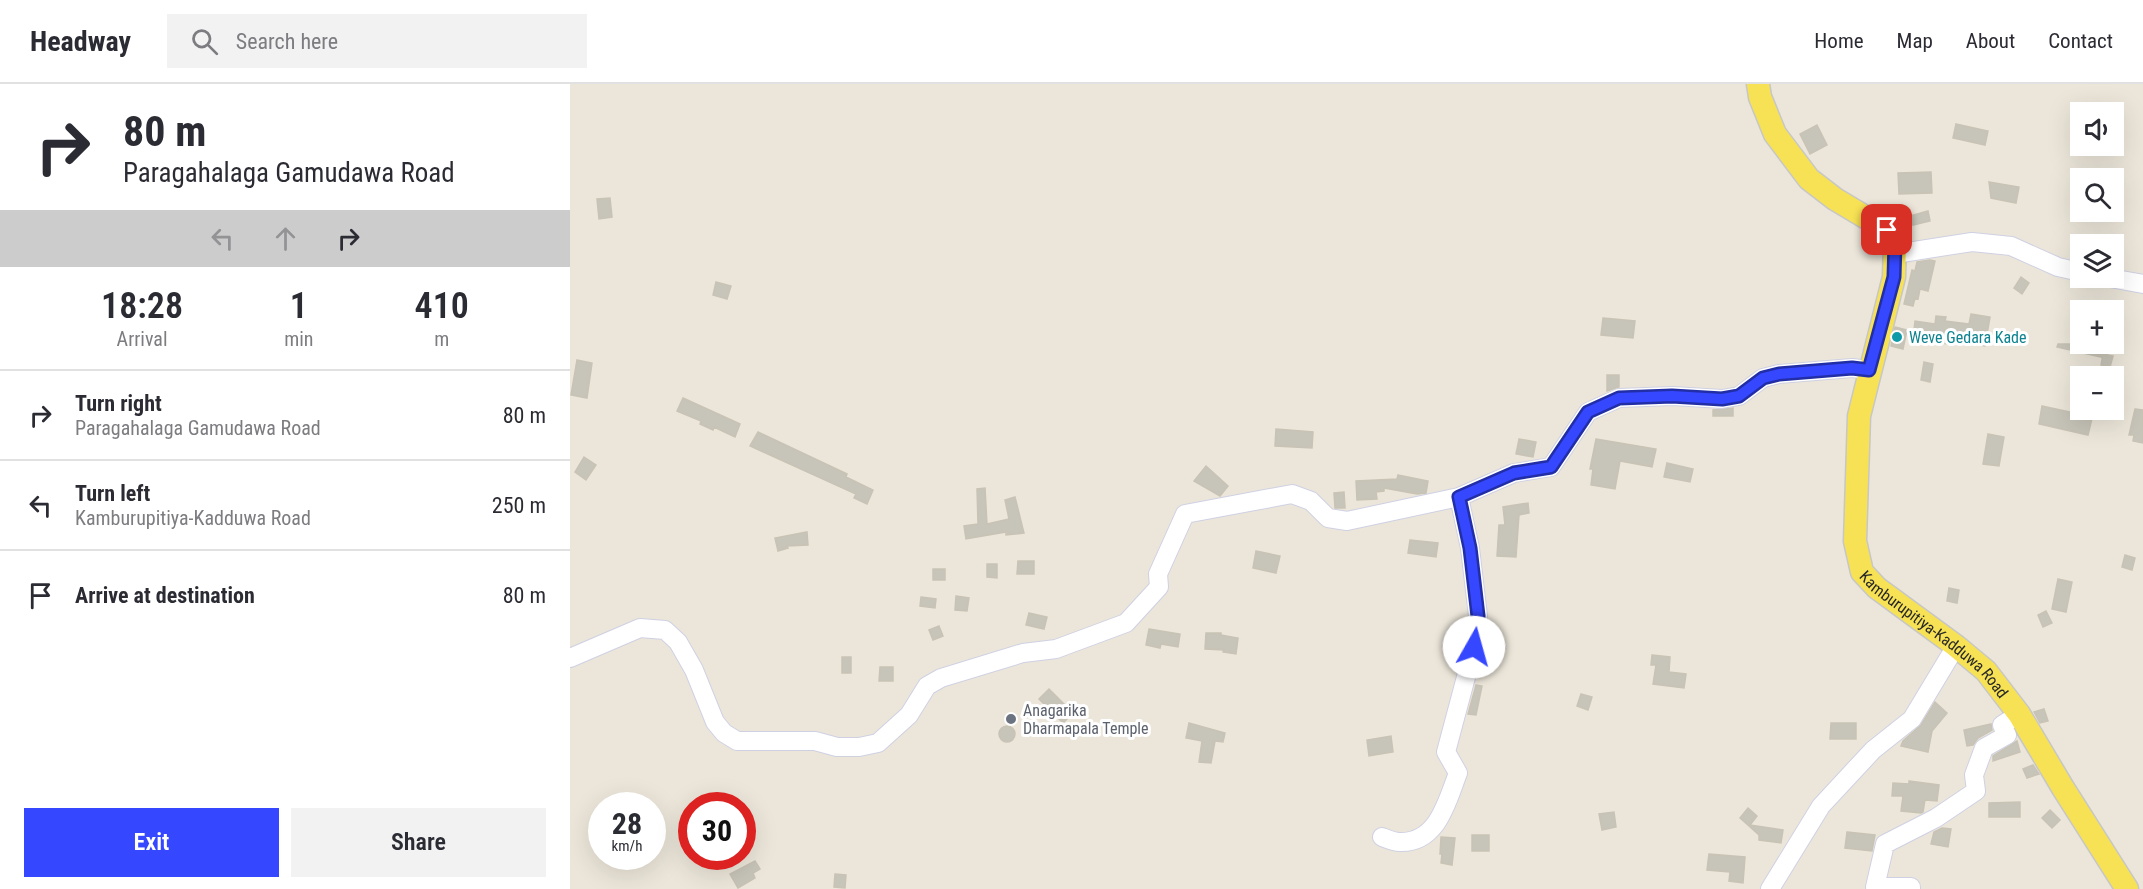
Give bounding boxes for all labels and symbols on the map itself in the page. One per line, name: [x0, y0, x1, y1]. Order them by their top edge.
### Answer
pin: [1861, 204, 1912, 255]
place label: Weve Gedara Kade: [1909, 328, 2027, 347]
marker: Weve Gedara Kade: [1890, 330, 1904, 344]
street label: Kamburupitiya-Kadduwa Road: [1856, 567, 2012, 702]
position arrow: [1442, 615, 1506, 679]
place label: Anagarika Dharmapala Temple: [1023, 701, 1149, 738]
marker: Anagarika Dharmapala Temple: [1004, 712, 1018, 726]
speed limit sign: 30: [678, 792, 756, 870]

